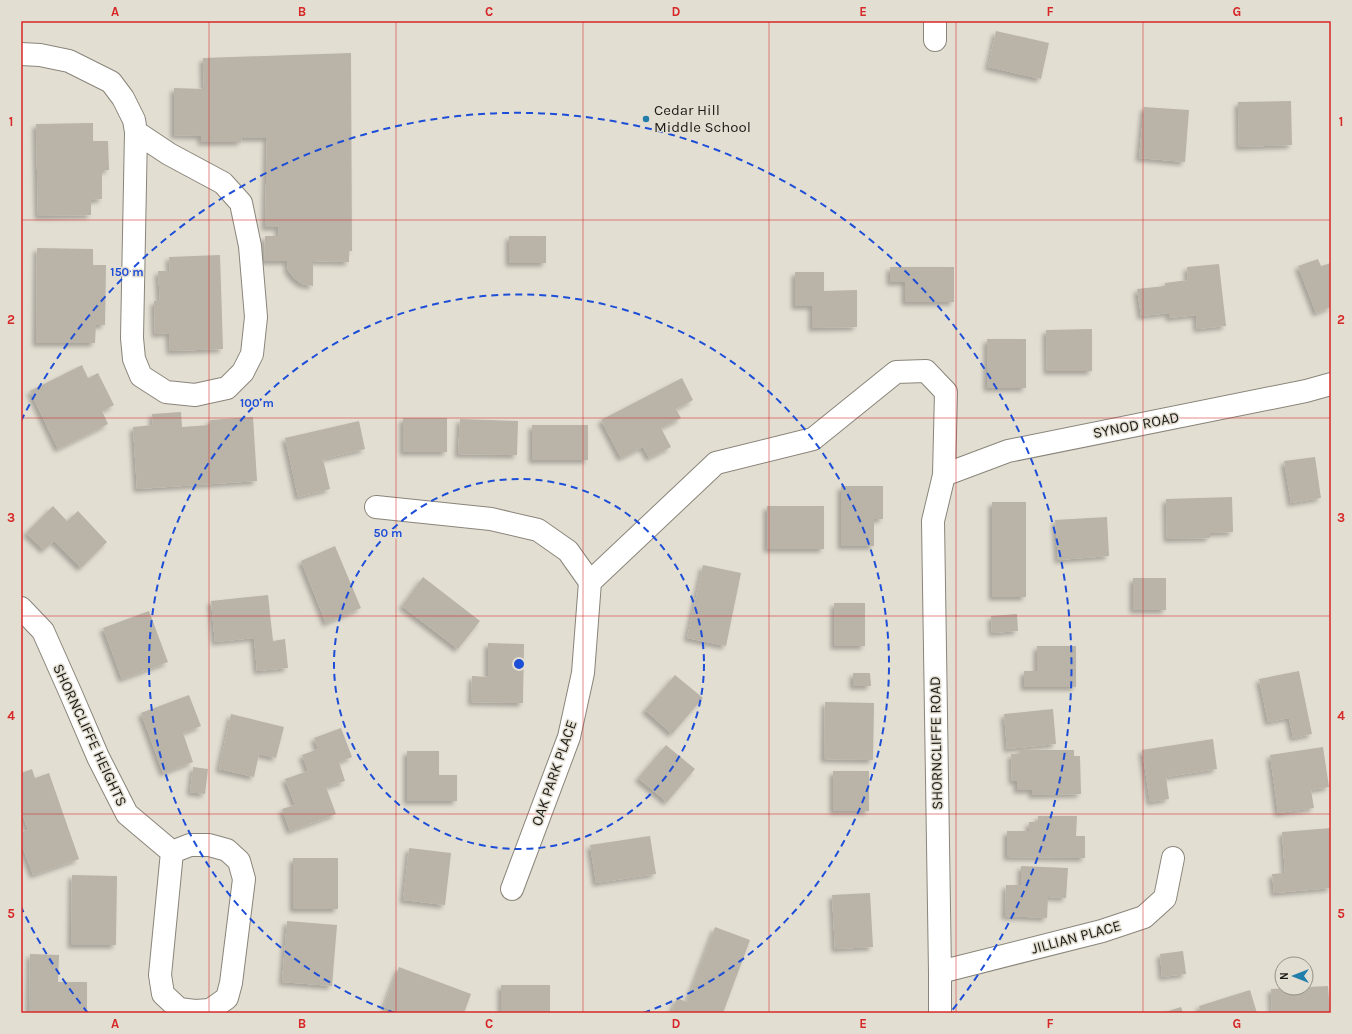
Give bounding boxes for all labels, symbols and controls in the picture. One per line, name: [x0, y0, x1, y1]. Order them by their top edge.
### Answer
text: A: [111, 4, 119, 19]
text: B: [298, 4, 306, 19]
text: C: [485, 4, 493, 19]
text: D: [672, 4, 681, 19]
text: E: [859, 4, 867, 19]
text: F: [1046, 4, 1054, 19]
text: G: [1233, 4, 1241, 19]
place label: Cedar Hill Middle School: [654, 101, 751, 136]
text: 1: [9, 114, 13, 129]
marker: Cedar Hill Middle School: [641, 114, 651, 124]
text: 1: [1339, 114, 1343, 129]
text: 150 m: [110, 265, 144, 279]
text: 2: [7, 312, 15, 327]
text: 2: [1337, 312, 1345, 327]
text: 100 m: [240, 396, 274, 410]
street label: SYNOD ROAD: [1091, 408, 1181, 442]
text: 3: [7, 510, 15, 525]
text: 3: [1337, 510, 1345, 525]
text: 50 m: [374, 526, 403, 540]
centre of rings: [512, 657, 526, 671]
street label: SHORNCLIFFE HEIGHTS: [49, 661, 131, 809]
street label: SHORNCLIFFE ROAD: [926, 676, 946, 810]
text: 4: [7, 708, 15, 723]
text: 4: [1337, 708, 1345, 723]
street label: OAK PARK PLACE: [527, 718, 581, 828]
text: 5: [7, 906, 15, 921]
text: 5: [1337, 906, 1345, 921]
street label: JILLIAN PLACE: [1029, 916, 1123, 958]
north arrow: [1274, 956, 1314, 996]
text: N: [1278, 972, 1291, 980]
text: A: [111, 1016, 119, 1031]
text: B: [298, 1016, 306, 1031]
text: C: [485, 1016, 493, 1031]
text: D: [672, 1016, 681, 1031]
text: E: [859, 1016, 867, 1031]
text: F: [1046, 1016, 1054, 1031]
text: G: [1233, 1016, 1241, 1031]

